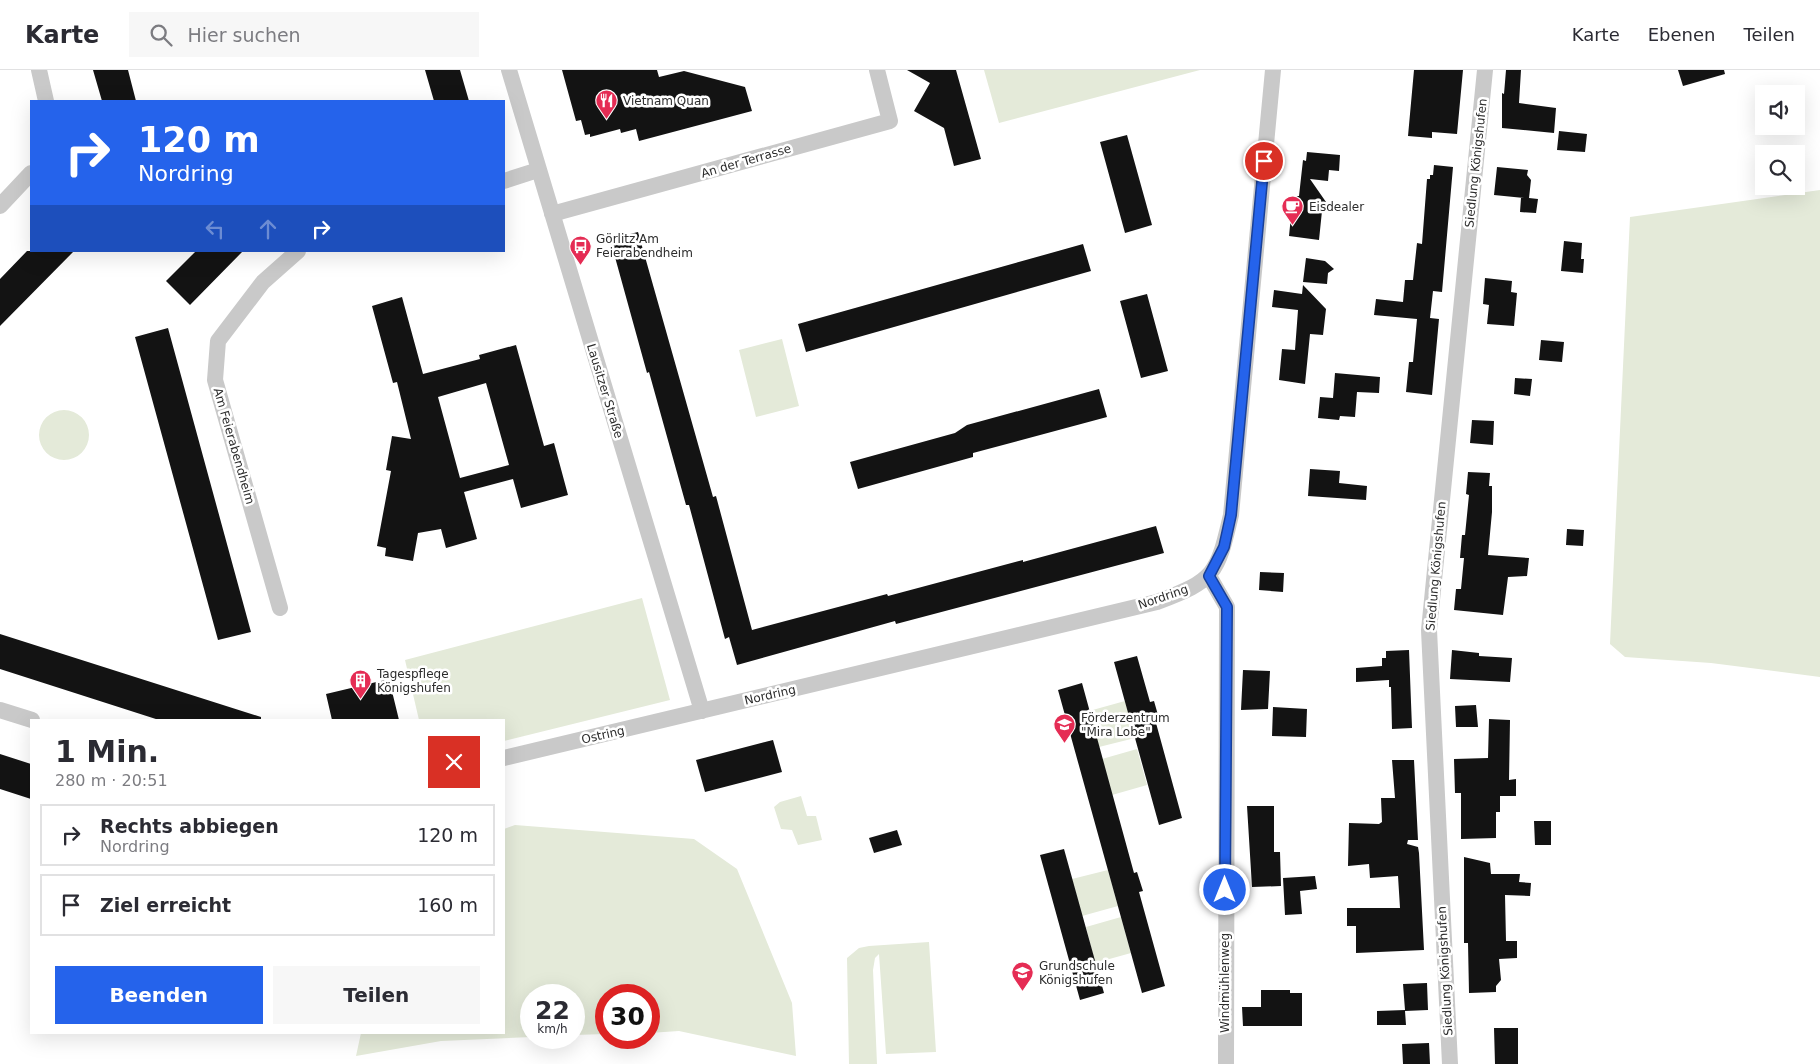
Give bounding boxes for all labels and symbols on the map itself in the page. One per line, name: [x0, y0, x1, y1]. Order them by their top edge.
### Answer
restaurant icon: Vietnam Quan: [595, 89, 619, 120]
place label: Vietnam Quan: [623, 94, 709, 108]
street label: Siedlung Königshufen: [1462, 98, 1490, 228]
pin: [1243, 140, 1285, 182]
street label: An der Terrasse: [699, 141, 793, 181]
cafe icon: Eisdealer: [1281, 195, 1305, 226]
place label: Eisdealer: [1309, 200, 1364, 214]
place label: Görlitz Am Feierabendheim: [596, 232, 693, 260]
bus stop icon: Görlitz Am Feierabendheim: [568, 234, 592, 265]
street label: Lausitzer Straße: [584, 342, 626, 440]
street label: Am Feierabendheim: [211, 386, 257, 506]
street label: Siedlung Königshufen: [1423, 501, 1449, 631]
street label: Nordring: [1136, 582, 1190, 612]
place label: Tagespflege Königshufen: [376, 667, 451, 695]
building icon: Tagespflege Königshufen: [349, 669, 373, 700]
street label: Nordring: [743, 682, 797, 708]
place label: Förderzentrum "Mira Lobe": [1081, 711, 1170, 739]
school or university icon: Förderzentrum "Mira Lobe": [1053, 713, 1077, 744]
street label: Ostring: [580, 723, 626, 747]
position arrow: [1198, 863, 1250, 915]
street label: Siedlung Königshufen: [1435, 906, 1455, 1036]
street label: Windmühlenweg: [1218, 933, 1232, 1033]
place label: Grundschule Königshufen: [1039, 959, 1115, 987]
school or university icon: Grundschule Königshufen: [1011, 961, 1035, 992]
speed limit sign: 30: [595, 984, 660, 1049]

